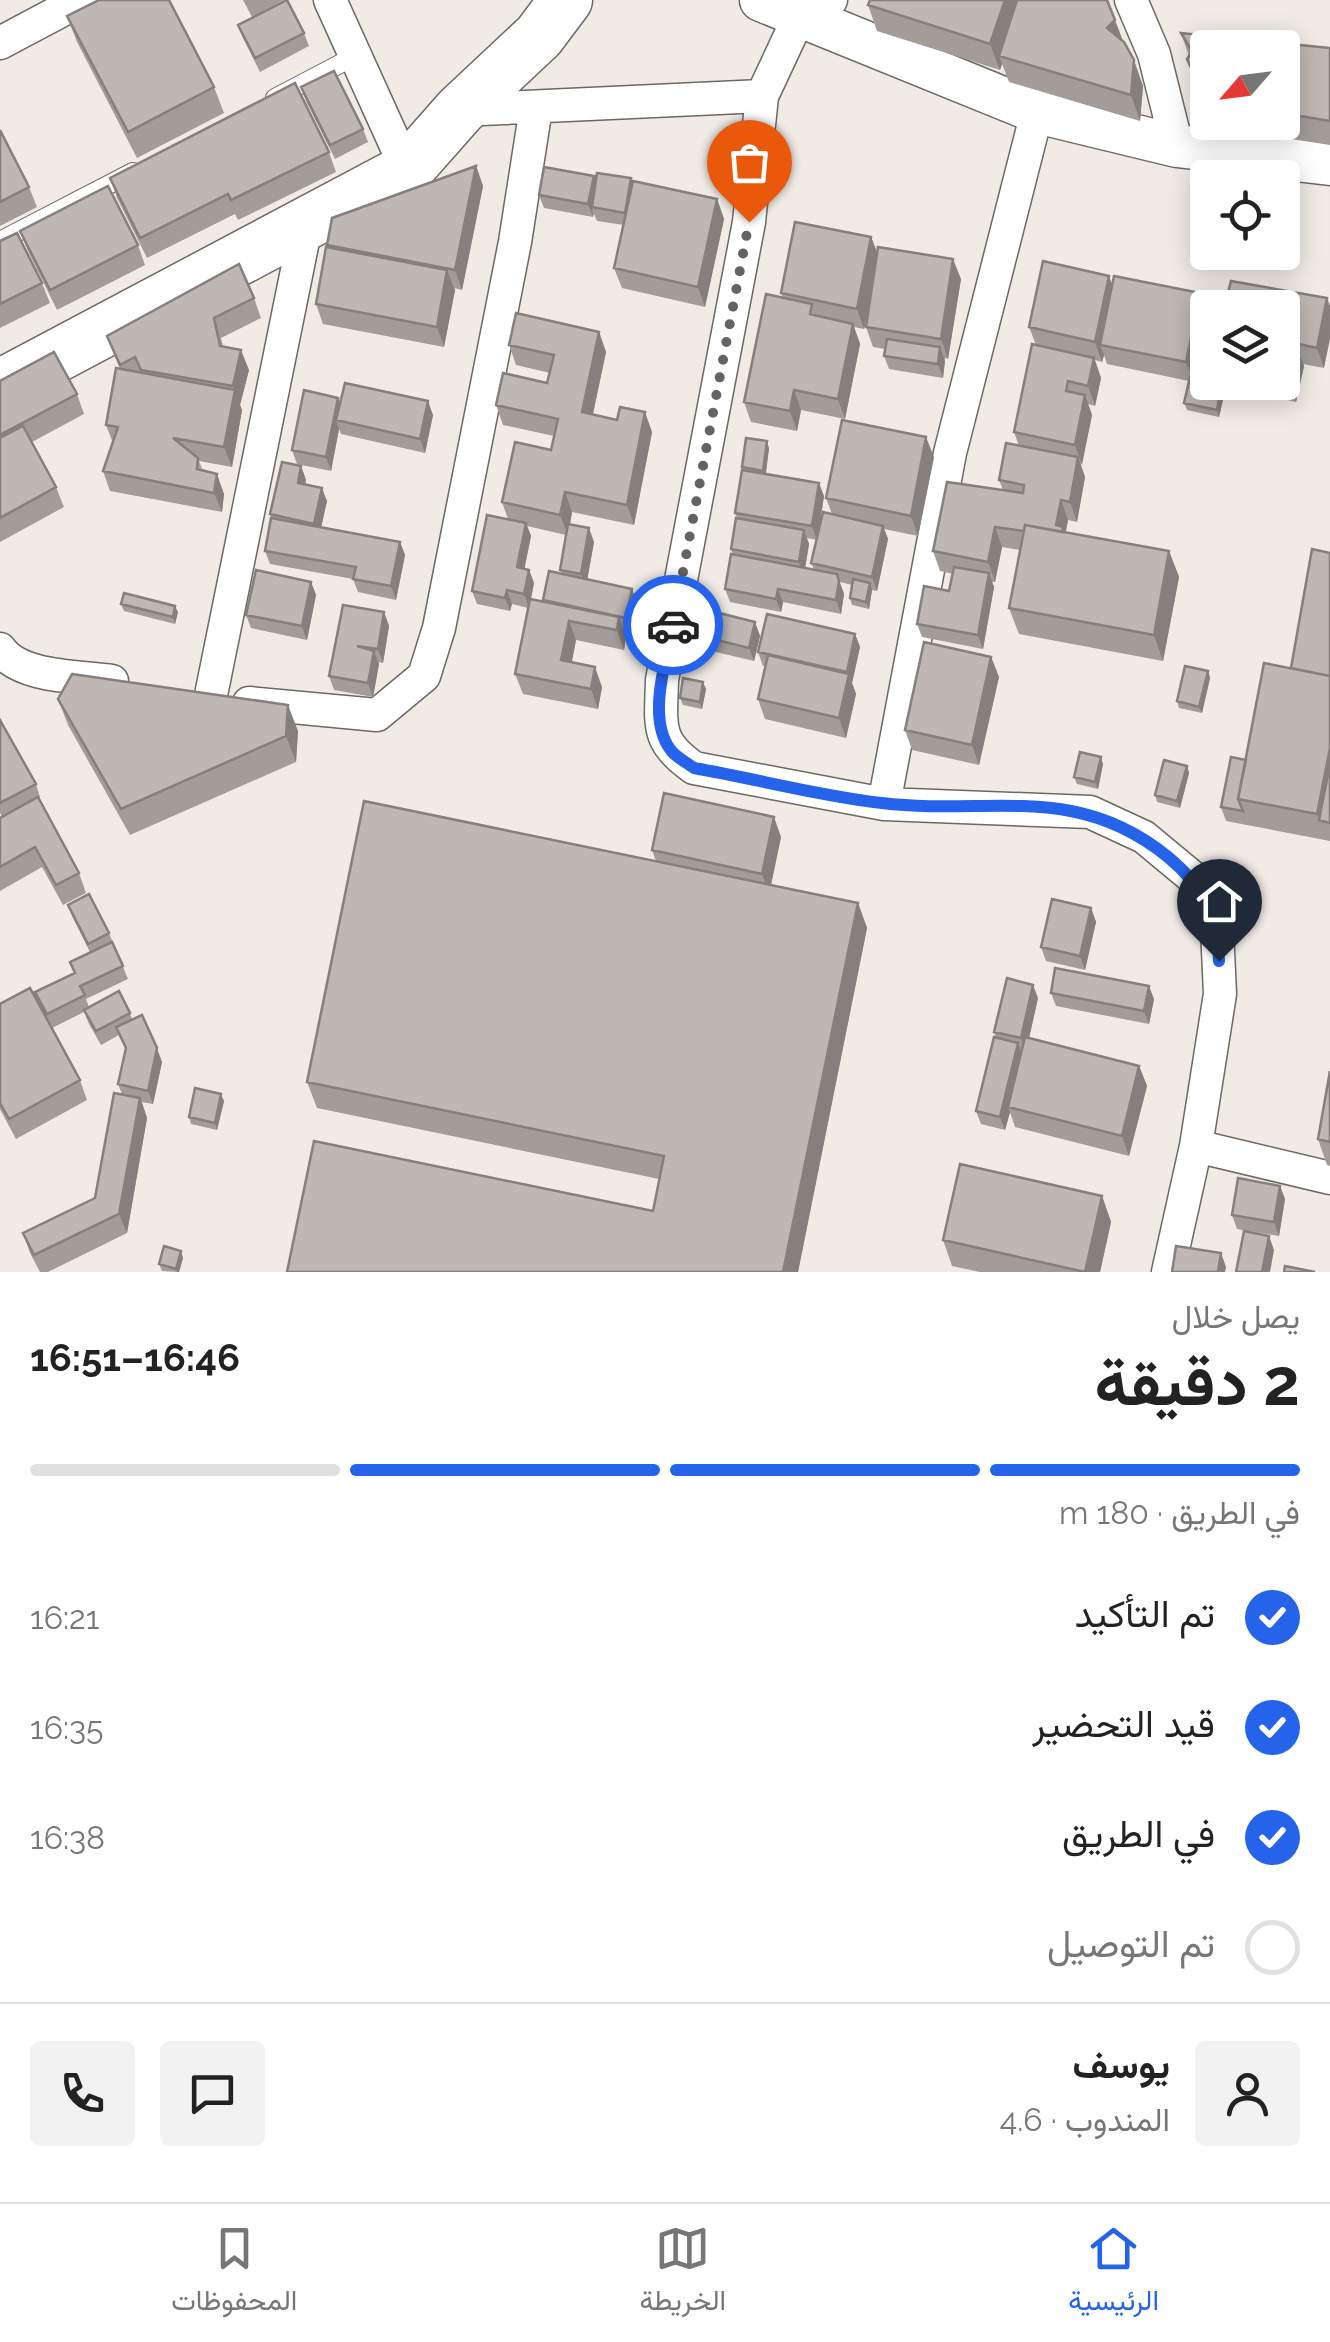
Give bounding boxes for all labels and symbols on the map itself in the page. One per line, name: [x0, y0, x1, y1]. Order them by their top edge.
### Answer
north arrow: [1190, 30, 1300, 140]
pin: [707, 120, 792, 223]
courier: [623, 575, 723, 675]
pin: [1177, 859, 1262, 962]

